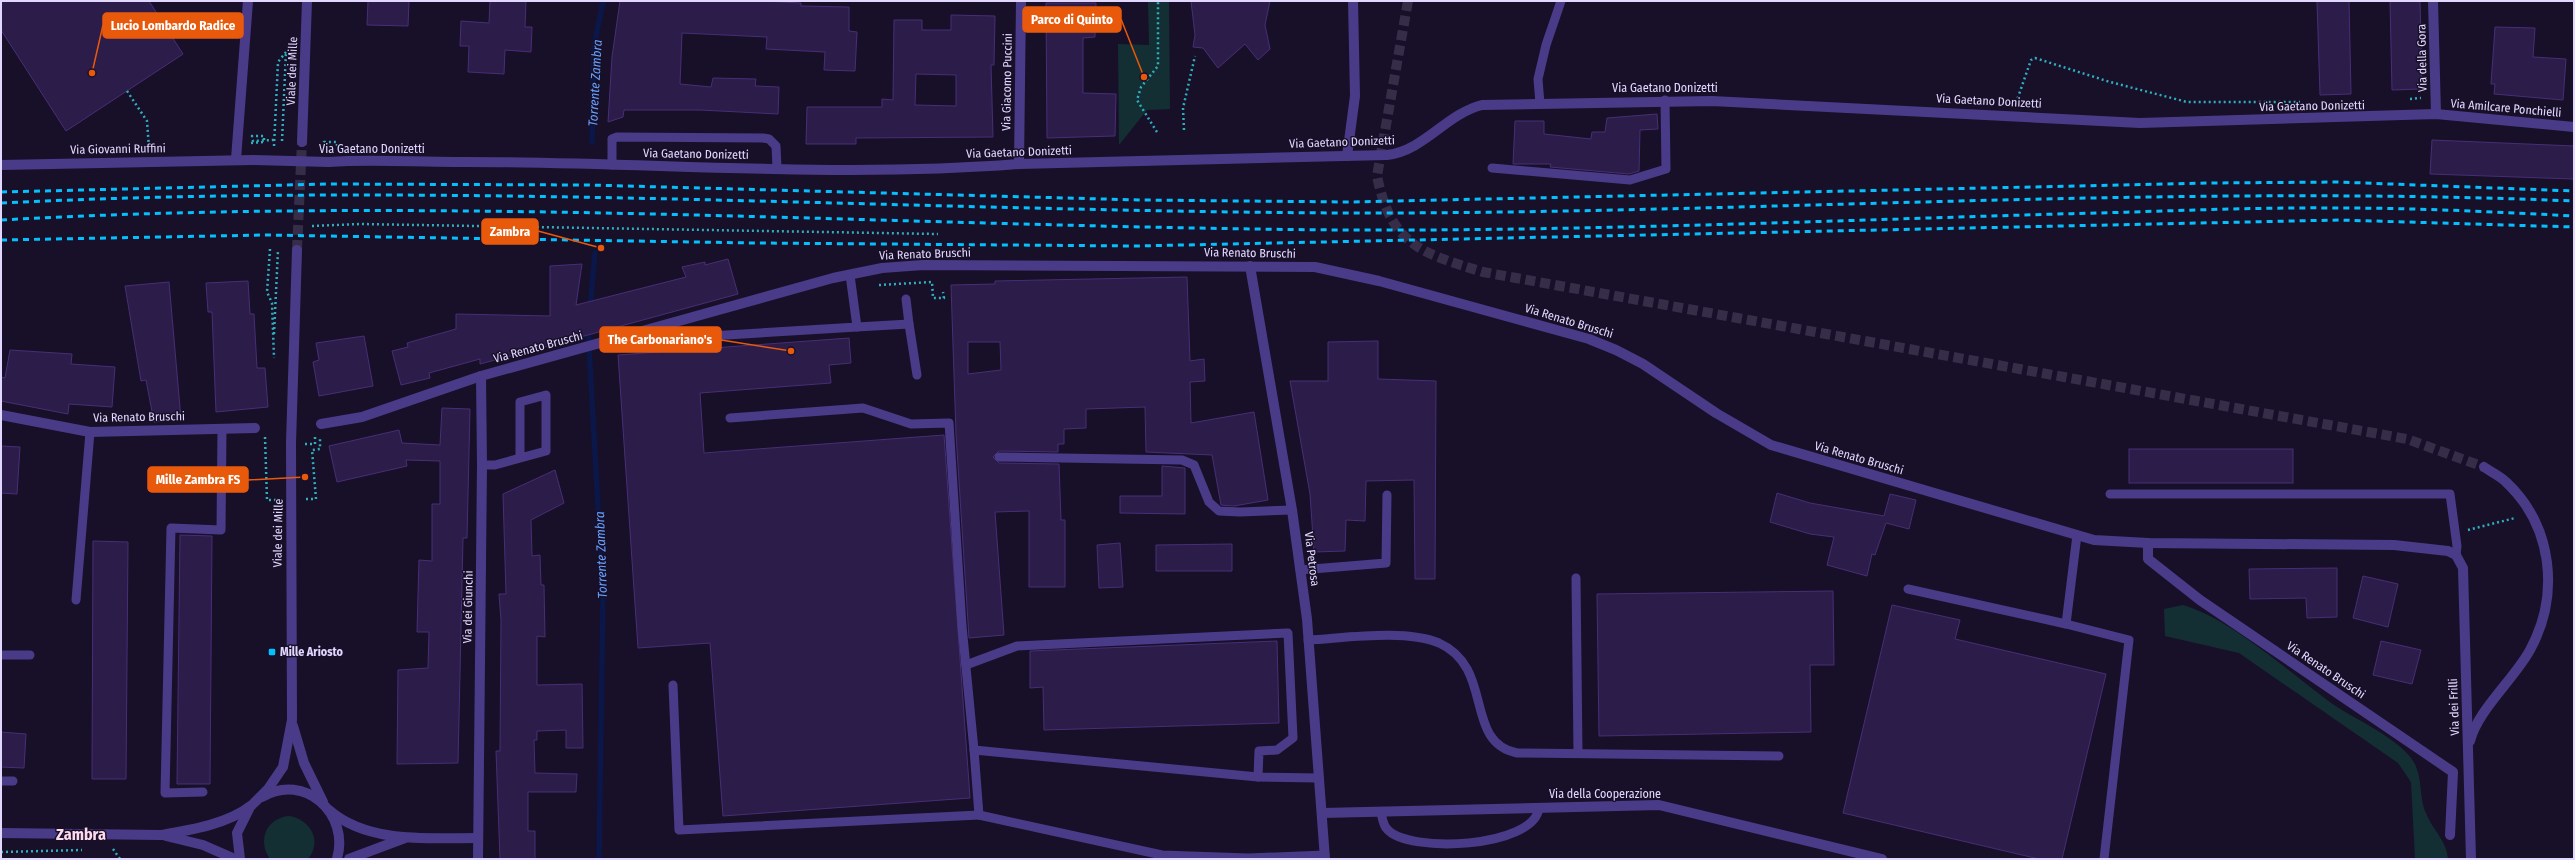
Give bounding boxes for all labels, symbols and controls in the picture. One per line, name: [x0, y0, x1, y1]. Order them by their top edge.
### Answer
callout: Parco di Quinto: [1023, 7, 1121, 32]
text: Parco di Quinto: [1031, 12, 1113, 27]
callout: Lucio Lombardo Radice: [103, 13, 243, 38]
text: Lucio Lombardo Radice: [111, 18, 236, 33]
street label: Via della Gora: [2414, 24, 2430, 92]
street label: Via Giacomo Puccini: [999, 33, 1015, 131]
street label: Viale dei Mille: [284, 36, 300, 106]
water label: Torrente Zambra: [585, 39, 605, 127]
street label: Via Gaetano Donizetti: [1612, 81, 1718, 95]
street label: Via Gaetano Donizetti: [1936, 91, 2042, 111]
street label: Via Amilcare Ponchielli: [2450, 96, 2562, 120]
street label: Via Gaetano Donizetti: [2259, 98, 2365, 114]
street label: Via Gaetano Donizetti: [1289, 133, 1395, 151]
street label: Via Giovanni Ruffini: [70, 141, 166, 157]
street label: Via Gaetano Donizetti: [319, 142, 425, 156]
street label: Via Gaetano Donizetti: [966, 143, 1072, 161]
street label: Via Gaetano Donizetti: [643, 146, 749, 162]
callout: Zambra: [482, 219, 538, 244]
text: Zambra: [490, 224, 531, 239]
street label: Via Renato Bruschi: [879, 245, 971, 263]
street label: Via Renato Bruschi: [1204, 245, 1296, 261]
street label: Via Renato Bruschi: [1523, 301, 1615, 341]
callout: The Carbonariano's: [600, 327, 721, 352]
street label: Via Renato Bruschi: [492, 328, 584, 366]
text: The Carbonariano's: [608, 332, 712, 347]
street label: Via Renato Bruschi: [93, 409, 185, 425]
street label: Via Renato Bruschi: [1813, 439, 1905, 477]
callout: Mille Zambra FS: [148, 467, 248, 492]
text: Mille Zambra FS: [156, 472, 240, 487]
street label: Viale dei Mille: [270, 498, 286, 567]
water label: Torrente Zambra: [592, 511, 610, 599]
street label: Via Petrosa: [1302, 531, 1322, 587]
street label: Via dei Giunchi: [460, 570, 476, 644]
street label: Via Renato Bruschi: [2284, 639, 2368, 701]
place label: Mille Ariosto: [280, 645, 344, 659]
marker: Mille Ariosto: [267, 647, 277, 657]
street label: Via dei Frilli: [2446, 678, 2462, 736]
street label: Via della Cooperazione: [1549, 787, 1661, 801]
district label: Zambra: [56, 825, 106, 844]

